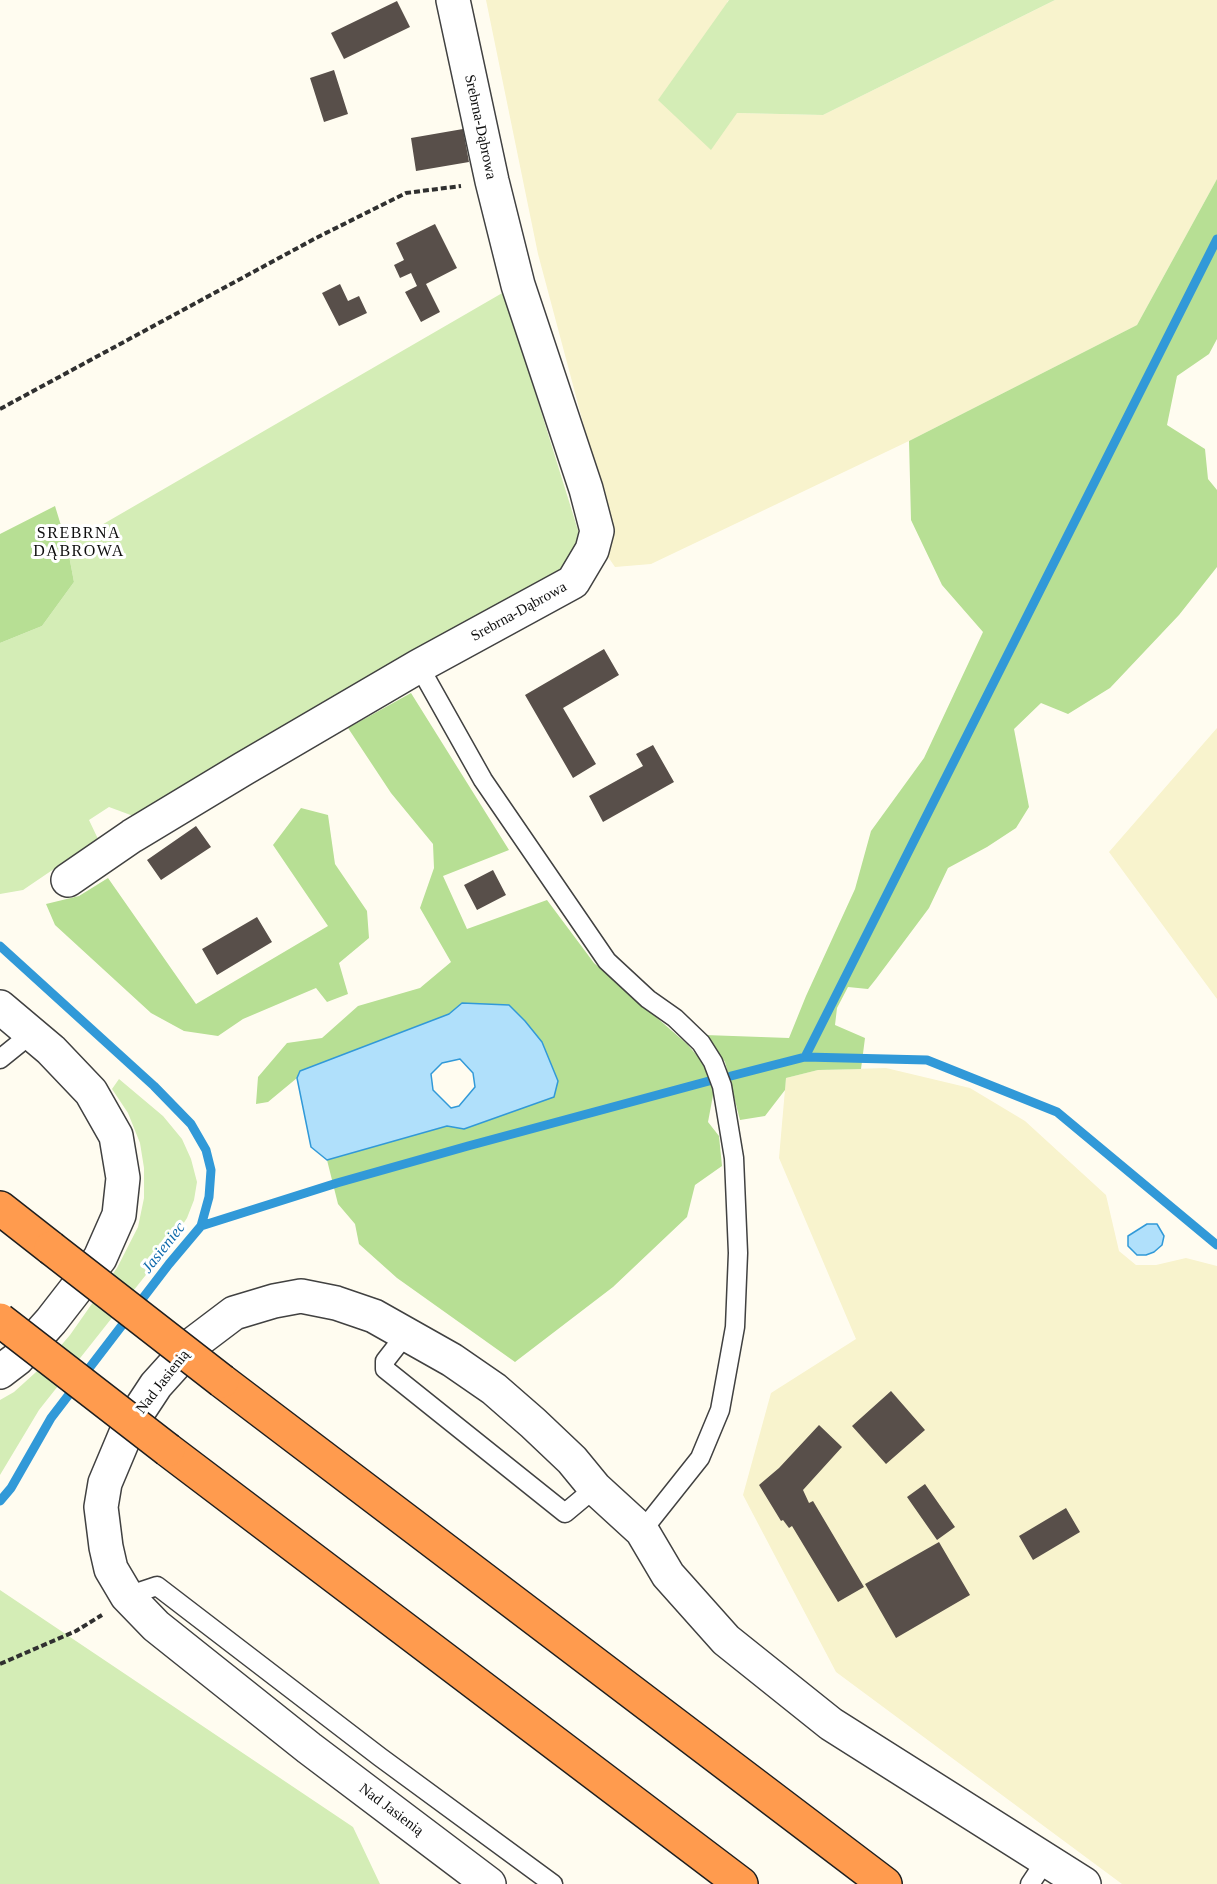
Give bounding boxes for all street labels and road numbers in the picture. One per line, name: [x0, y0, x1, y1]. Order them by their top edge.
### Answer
street label: Srebrna-Dąbrowa: [460, 73, 500, 181]
street label: Srebrna-Dąbrowa: [468, 578, 570, 646]
street label: Nad Jasienią: [132, 1346, 194, 1418]
street label: Nad Jasienią: [355, 1780, 427, 1840]

